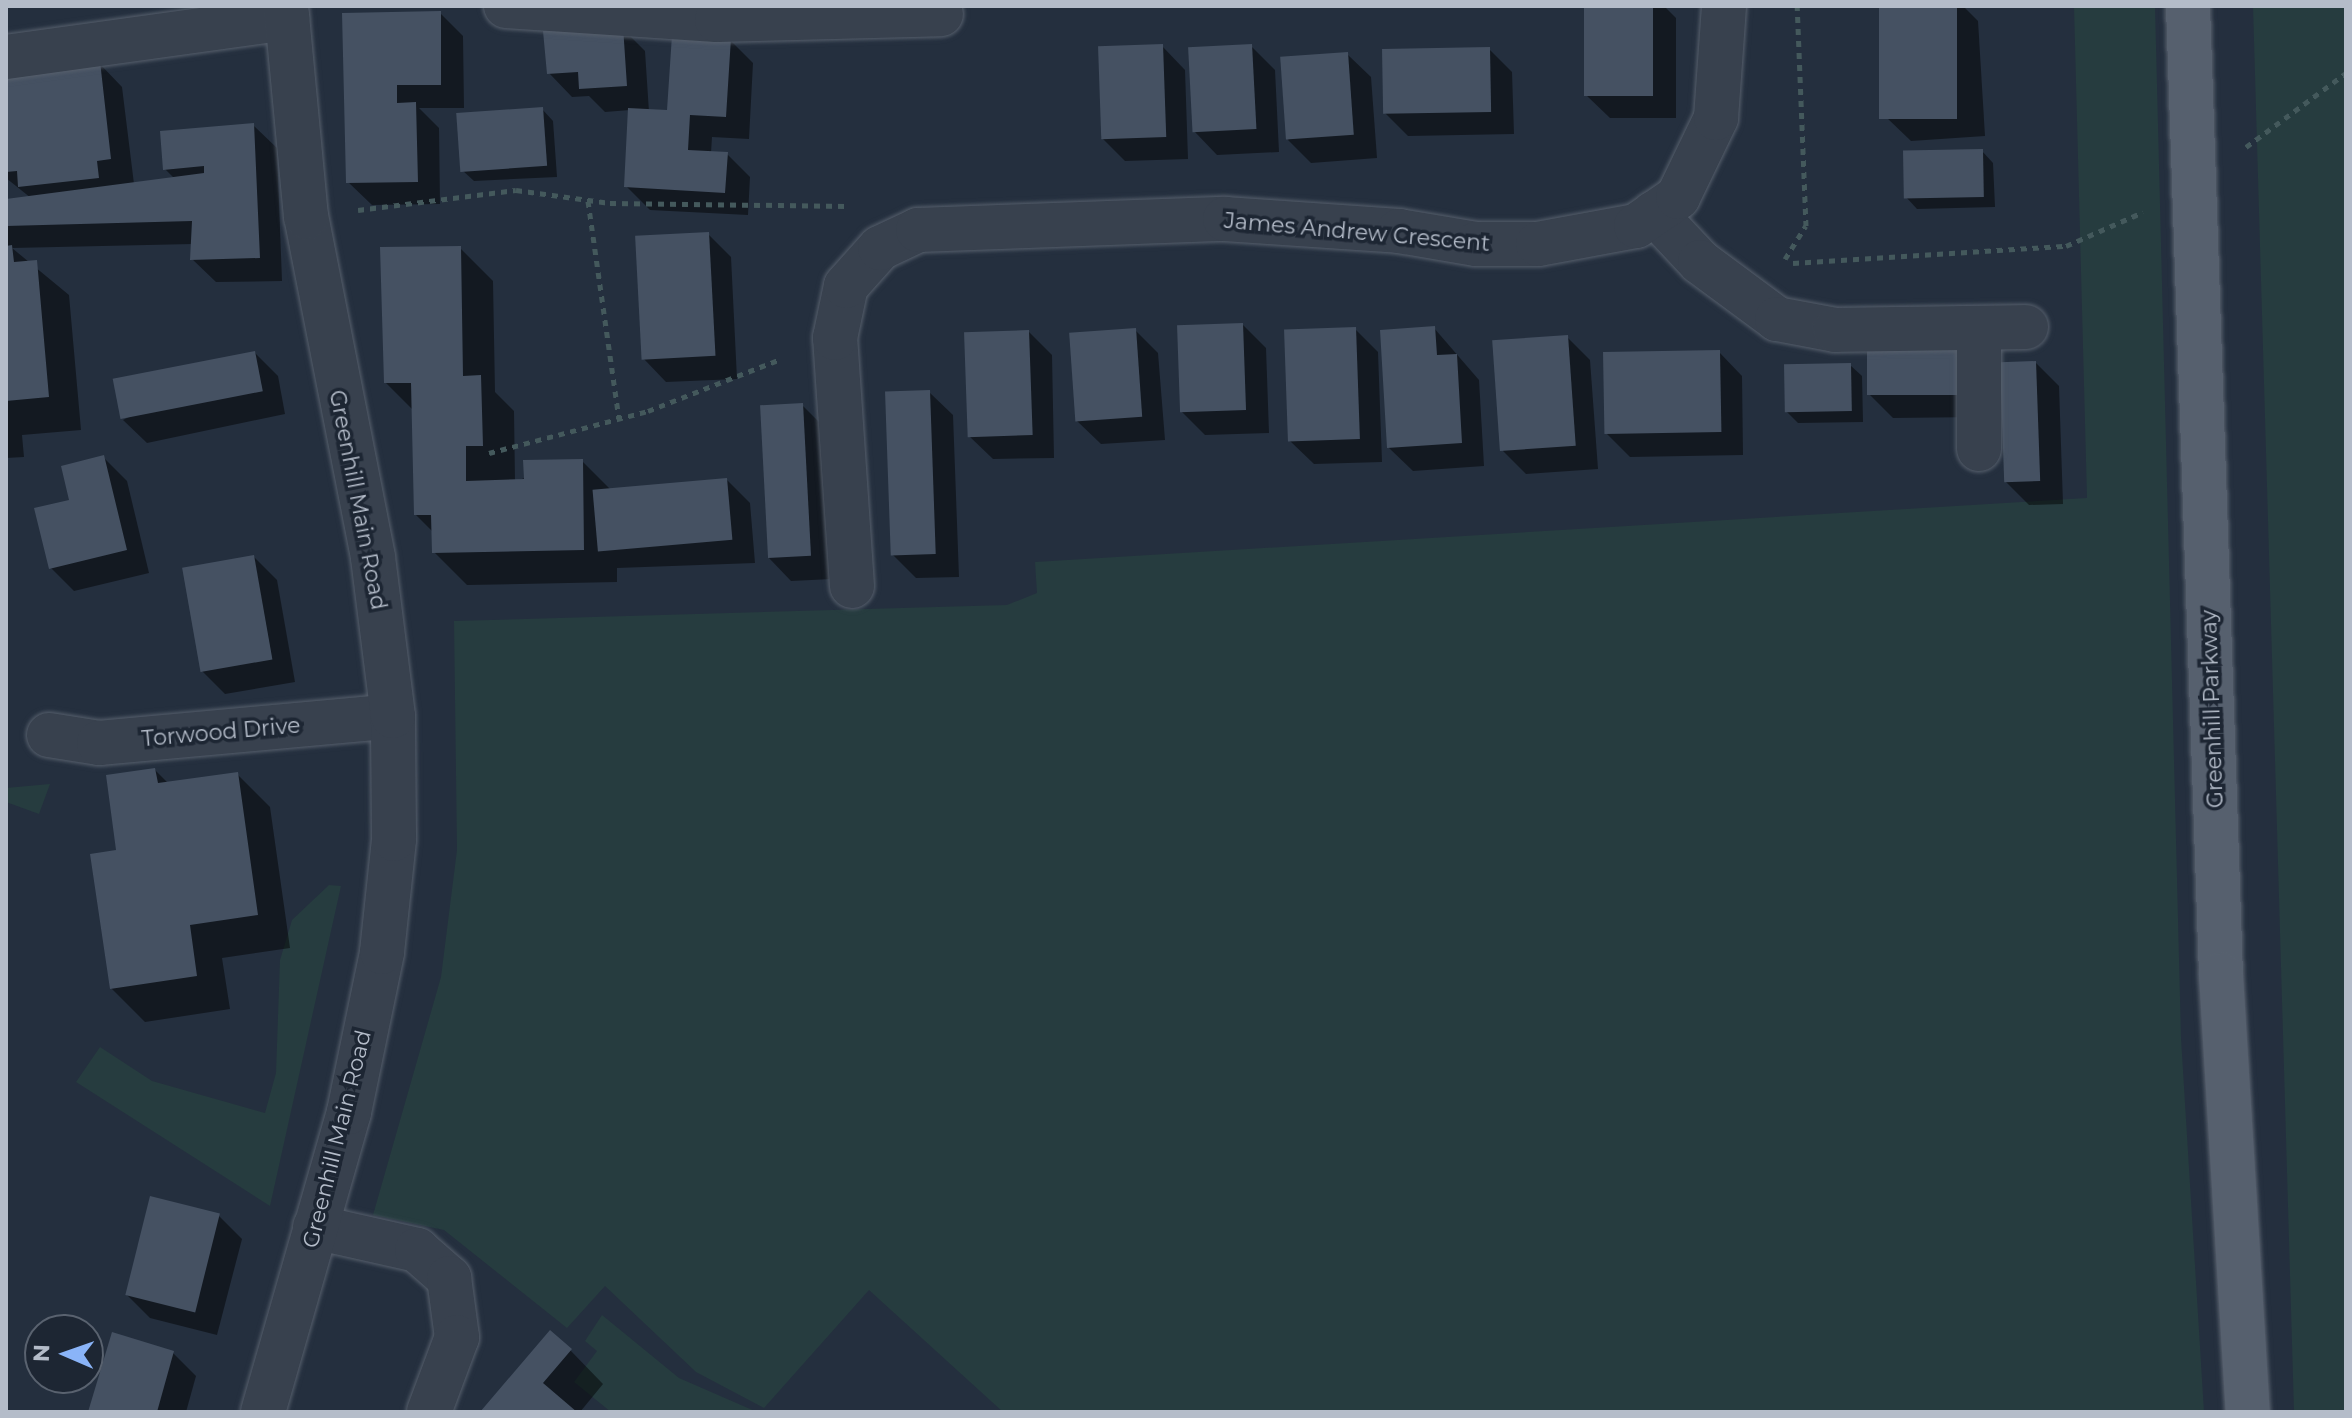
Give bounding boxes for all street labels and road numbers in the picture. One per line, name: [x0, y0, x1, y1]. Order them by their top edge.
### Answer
street label: James Andrew Crescent: [1223, 207, 1491, 257]
street label: Greenhill Main Road: [324, 388, 392, 612]
street label: Greenhill Parkway: [2195, 609, 2229, 809]
street label: Torwood Drive: [141, 712, 301, 752]
street label: Greenhill Main Road: [297, 1027, 377, 1251]

